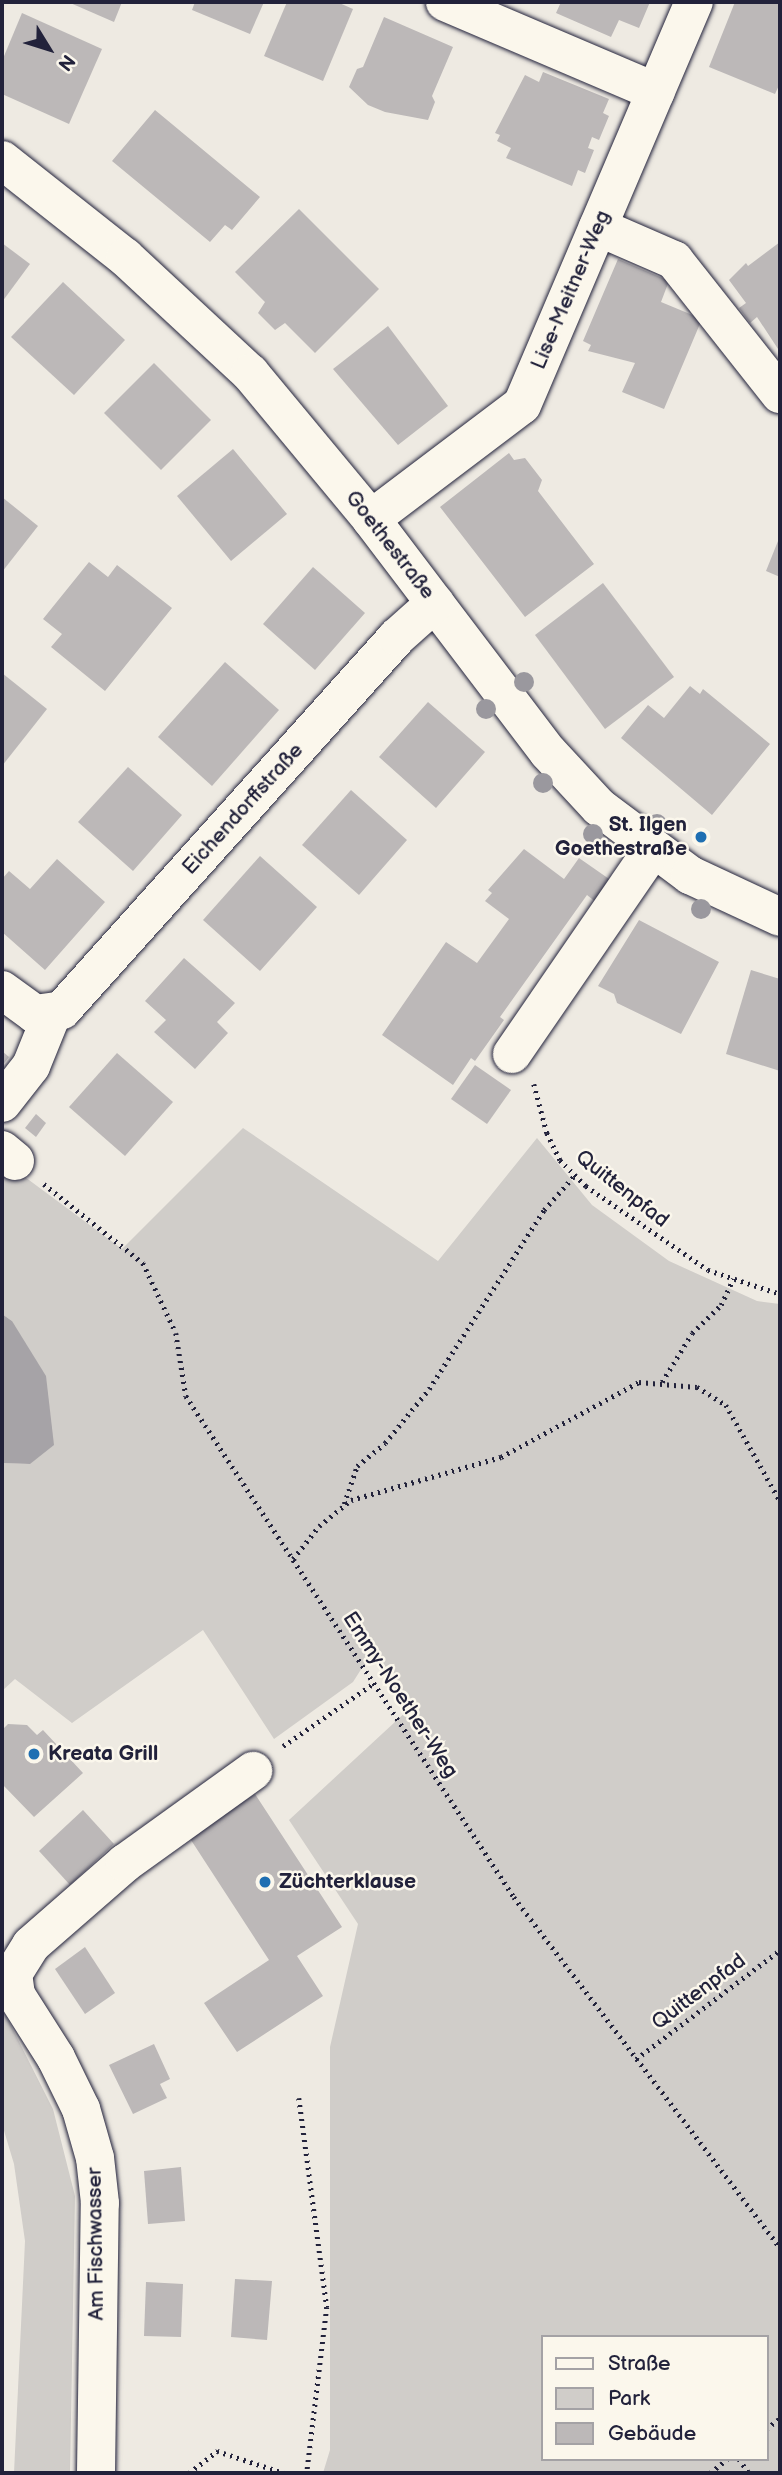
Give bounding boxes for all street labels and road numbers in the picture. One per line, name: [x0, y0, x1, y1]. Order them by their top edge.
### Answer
street label: Lise-Meitner-Weg: [526, 207, 616, 373]
street label: Goethestraße: [340, 486, 440, 604]
street label: Eichendorffstraße: [177, 738, 309, 880]
street label: Quittenpfad: [570, 1145, 674, 1233]
street label: Emmy-Noether-Weg: [337, 1607, 463, 1783]
street label: Quittenpfad: [647, 1948, 751, 2036]
street label: Am Fischwasser: [82, 2167, 110, 2321]

